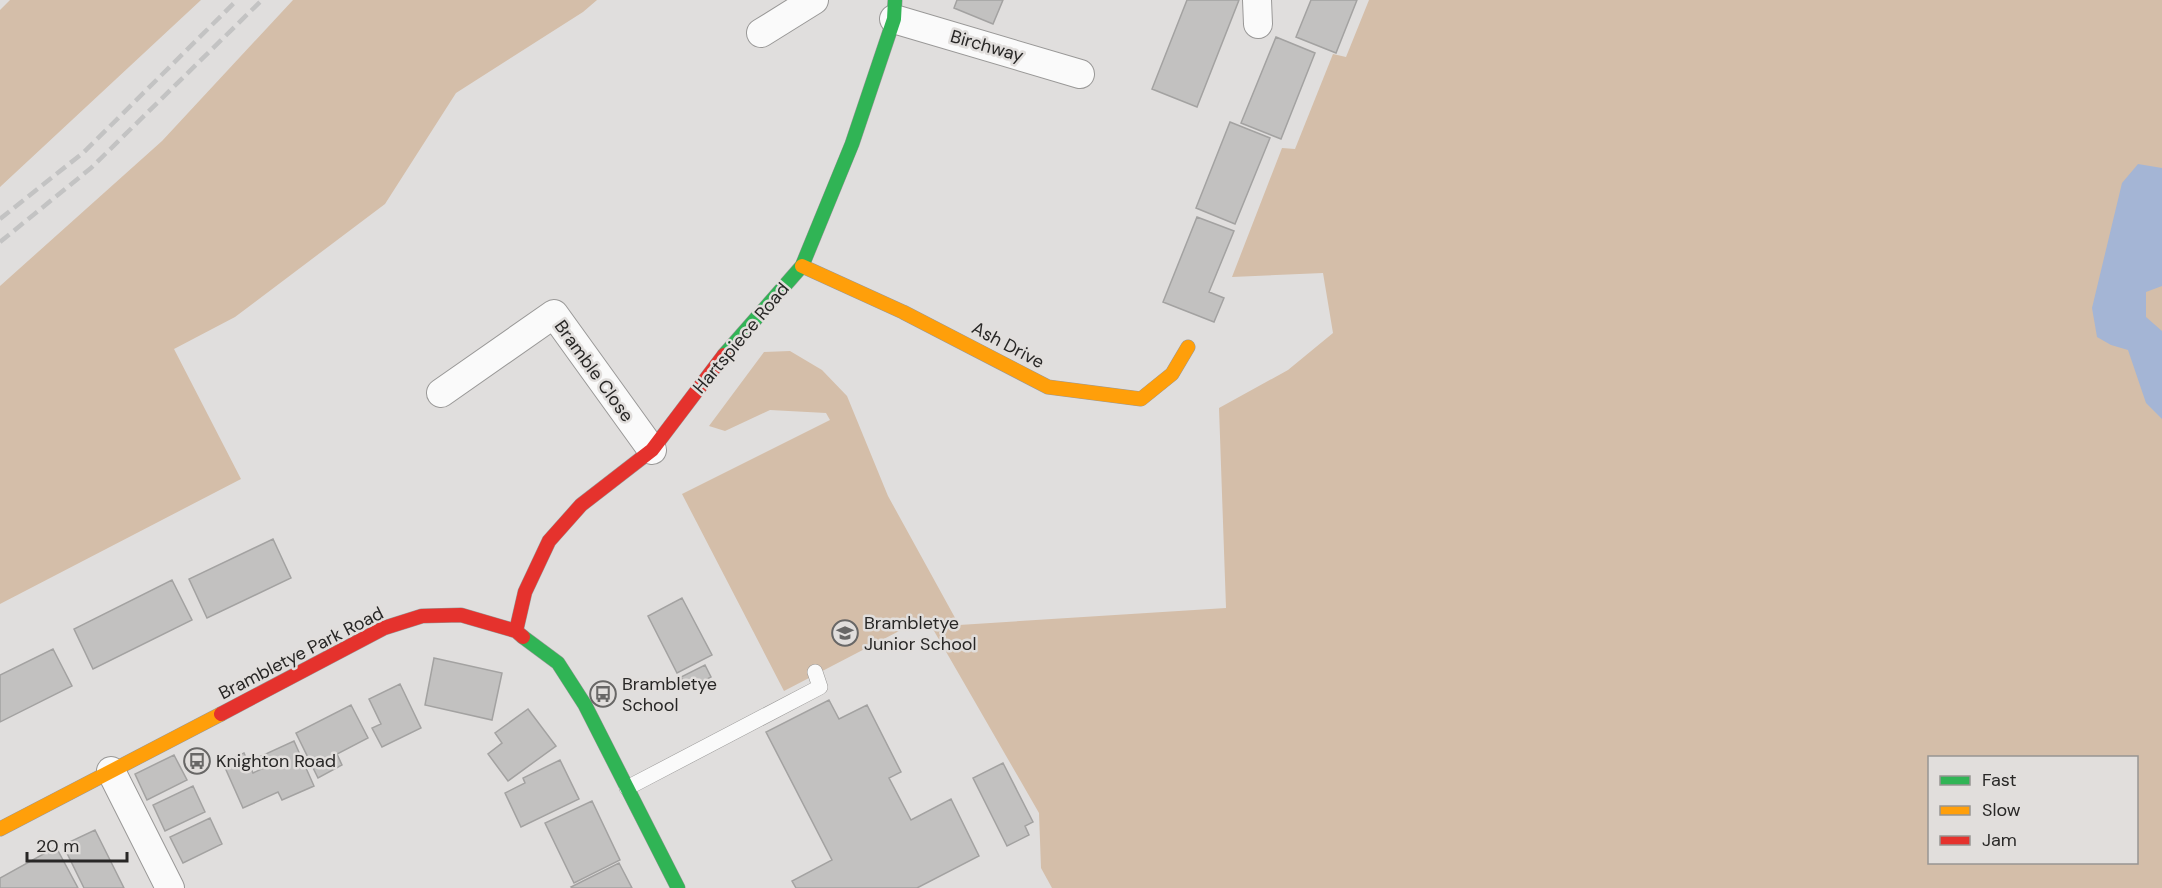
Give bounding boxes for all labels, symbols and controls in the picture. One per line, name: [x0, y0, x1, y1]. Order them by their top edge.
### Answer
street label: Birchway: [948, 24, 1026, 68]
street label: Hartspiece Road: [688, 277, 794, 399]
street label: Bramble Close: [549, 315, 639, 427]
street label: Ash Drive: [968, 316, 1048, 374]
street label: Brambletye Park Road: [214, 601, 388, 705]
place label: Brambletye Junior School: [864, 611, 977, 656]
school or university icon: Brambletye Junior School: [830, 618, 860, 648]
place label: Brambletye School: [622, 672, 717, 717]
bus stop icon: Brambletye School: [588, 679, 618, 709]
bus stop icon: Knighton Road: [182, 746, 212, 776]
place label: Knighton Road: [216, 749, 336, 773]
legend: [1928, 756, 2138, 864]
text: Fast: [1982, 768, 2017, 792]
text: Slow: [1982, 798, 2021, 822]
scale bar: [27, 825, 128, 863]
text: Jam: [1982, 828, 2017, 852]
text: 20 m: [36, 834, 79, 858]

